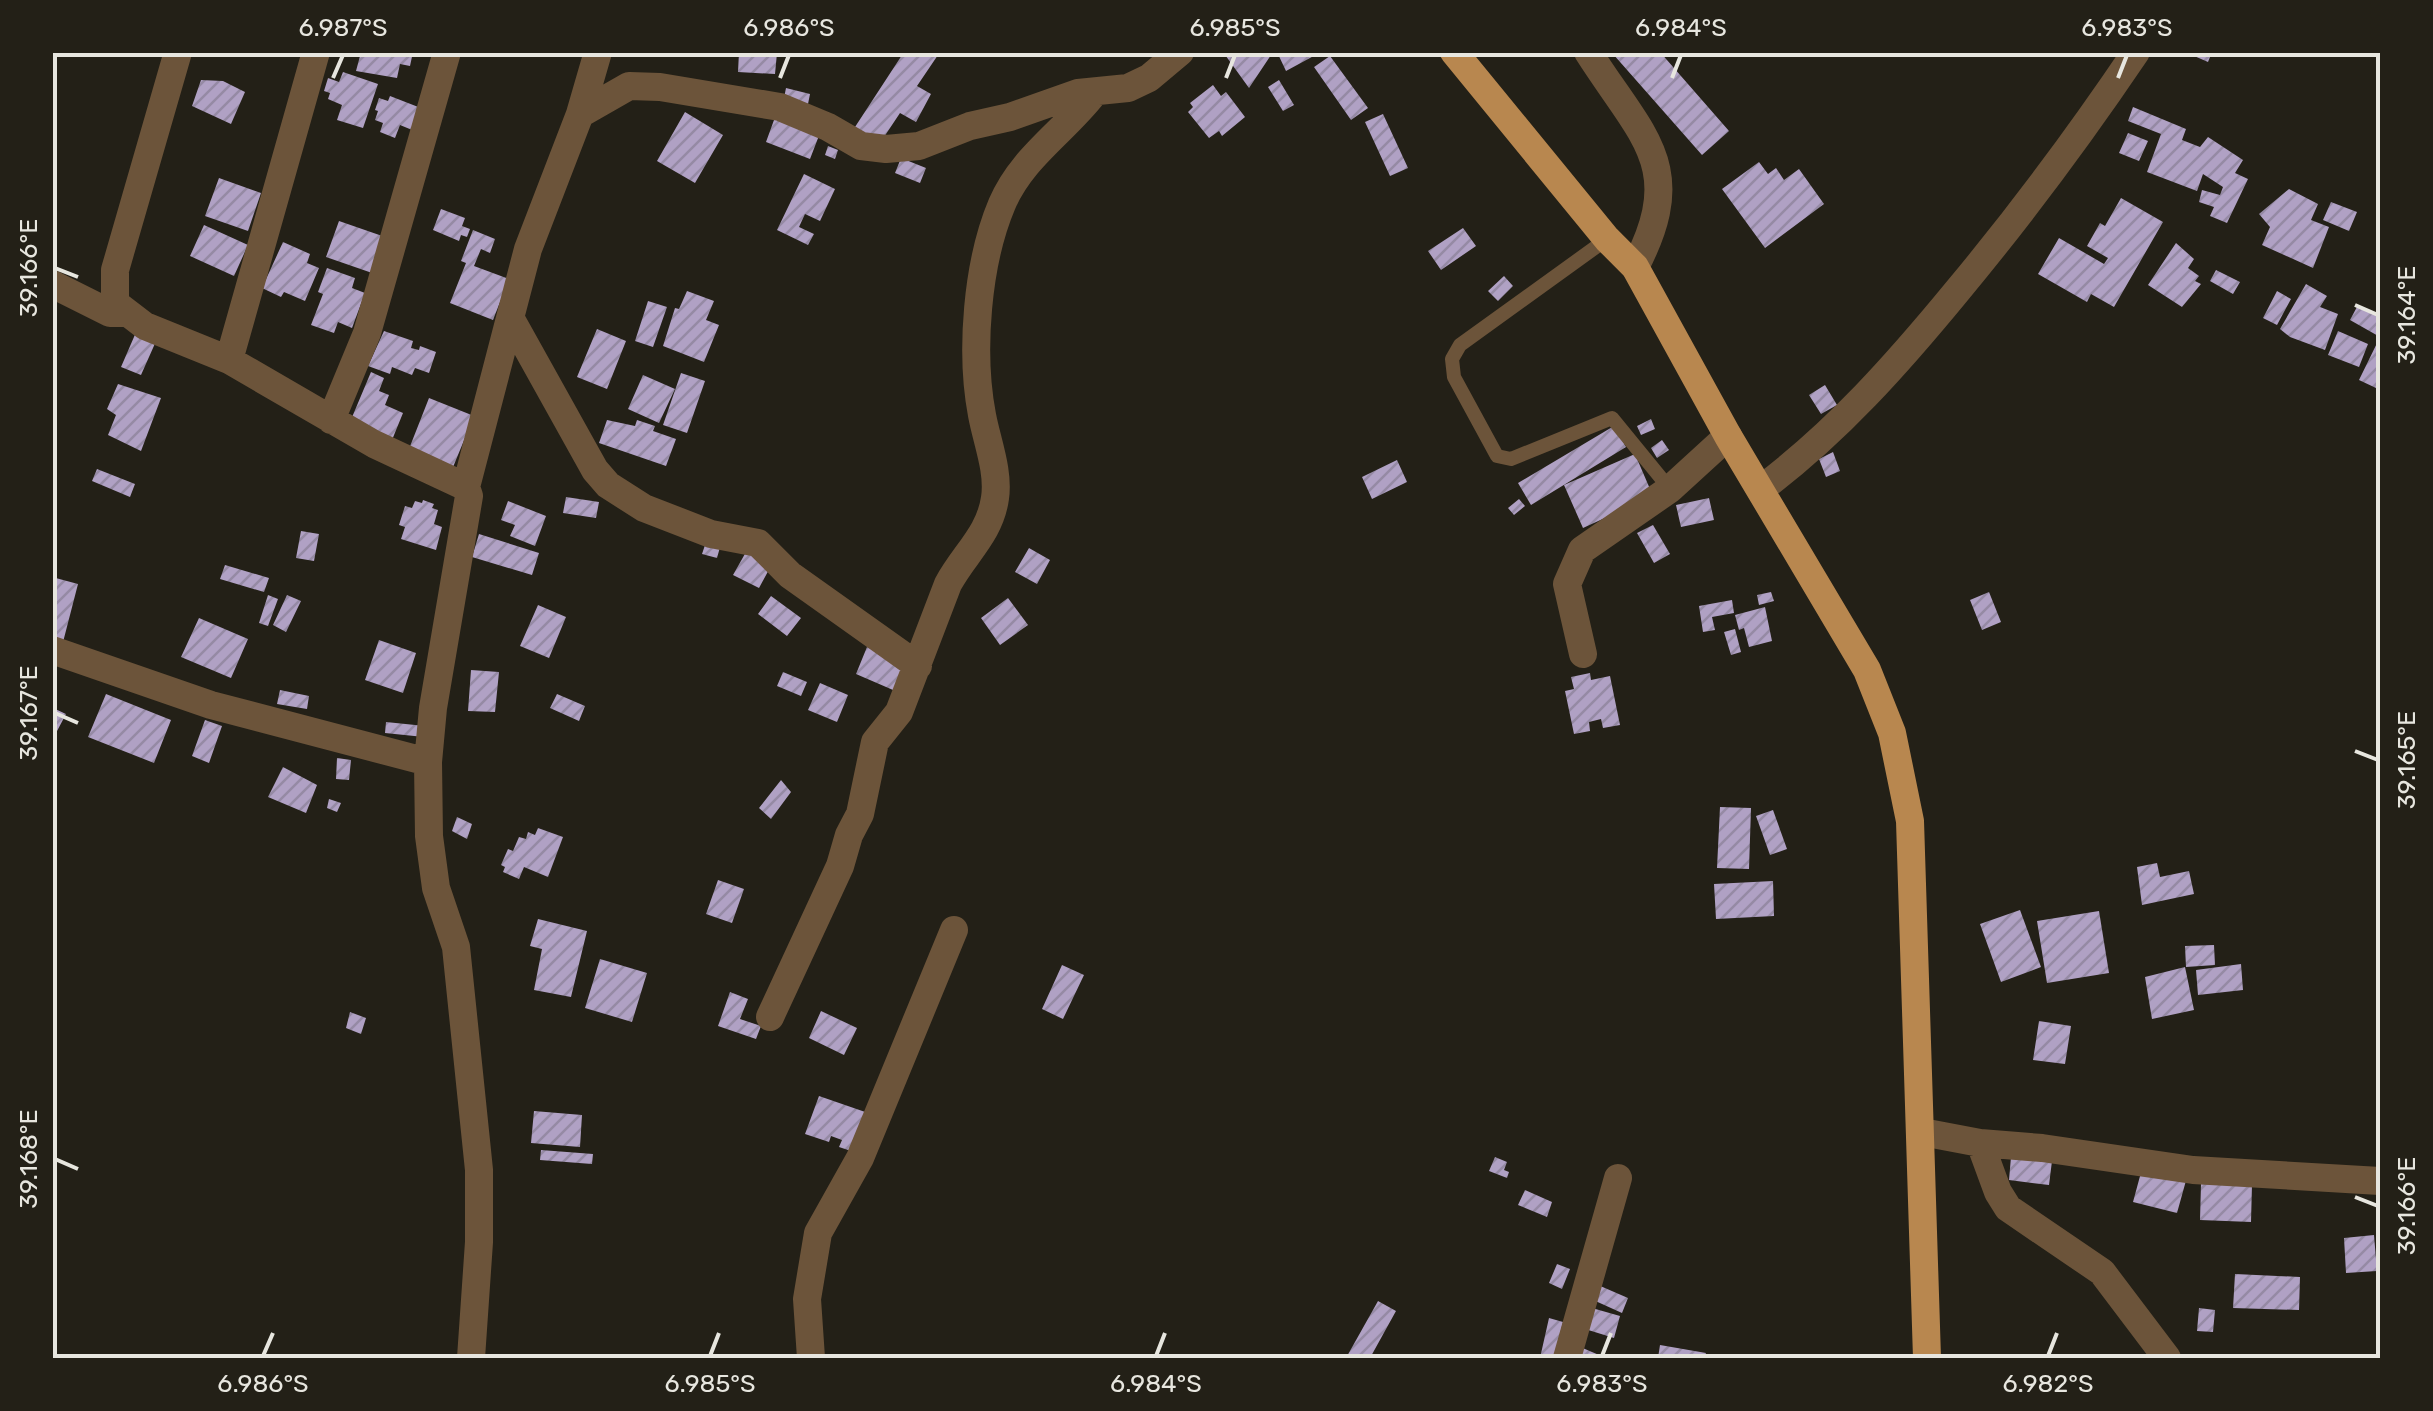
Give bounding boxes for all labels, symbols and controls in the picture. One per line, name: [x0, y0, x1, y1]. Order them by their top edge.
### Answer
text: 6.987°S: [298, 13, 388, 42]
text: 6.986°S: [743, 13, 835, 42]
text: 6.985°S: [1189, 13, 1281, 42]
text: 6.984°S: [1635, 13, 1727, 42]
text: 6.983°S: [2081, 13, 2173, 42]
text: 39.166°E: [14, 219, 43, 317]
text: 39.164°E: [2392, 265, 2421, 365]
text: 39.167°E: [14, 665, 43, 761]
text: 39.165°E: [2392, 711, 2421, 809]
text: 39.168°E: [14, 1109, 43, 1209]
text: 39.166°E: [2392, 1157, 2421, 1255]
text: 6.986°S: [217, 1369, 309, 1398]
text: 6.985°S: [664, 1369, 756, 1398]
text: 6.984°S: [1110, 1369, 1202, 1398]
text: 6.983°S: [1556, 1369, 1648, 1398]
text: 6.982°S: [2003, 1369, 2093, 1398]

